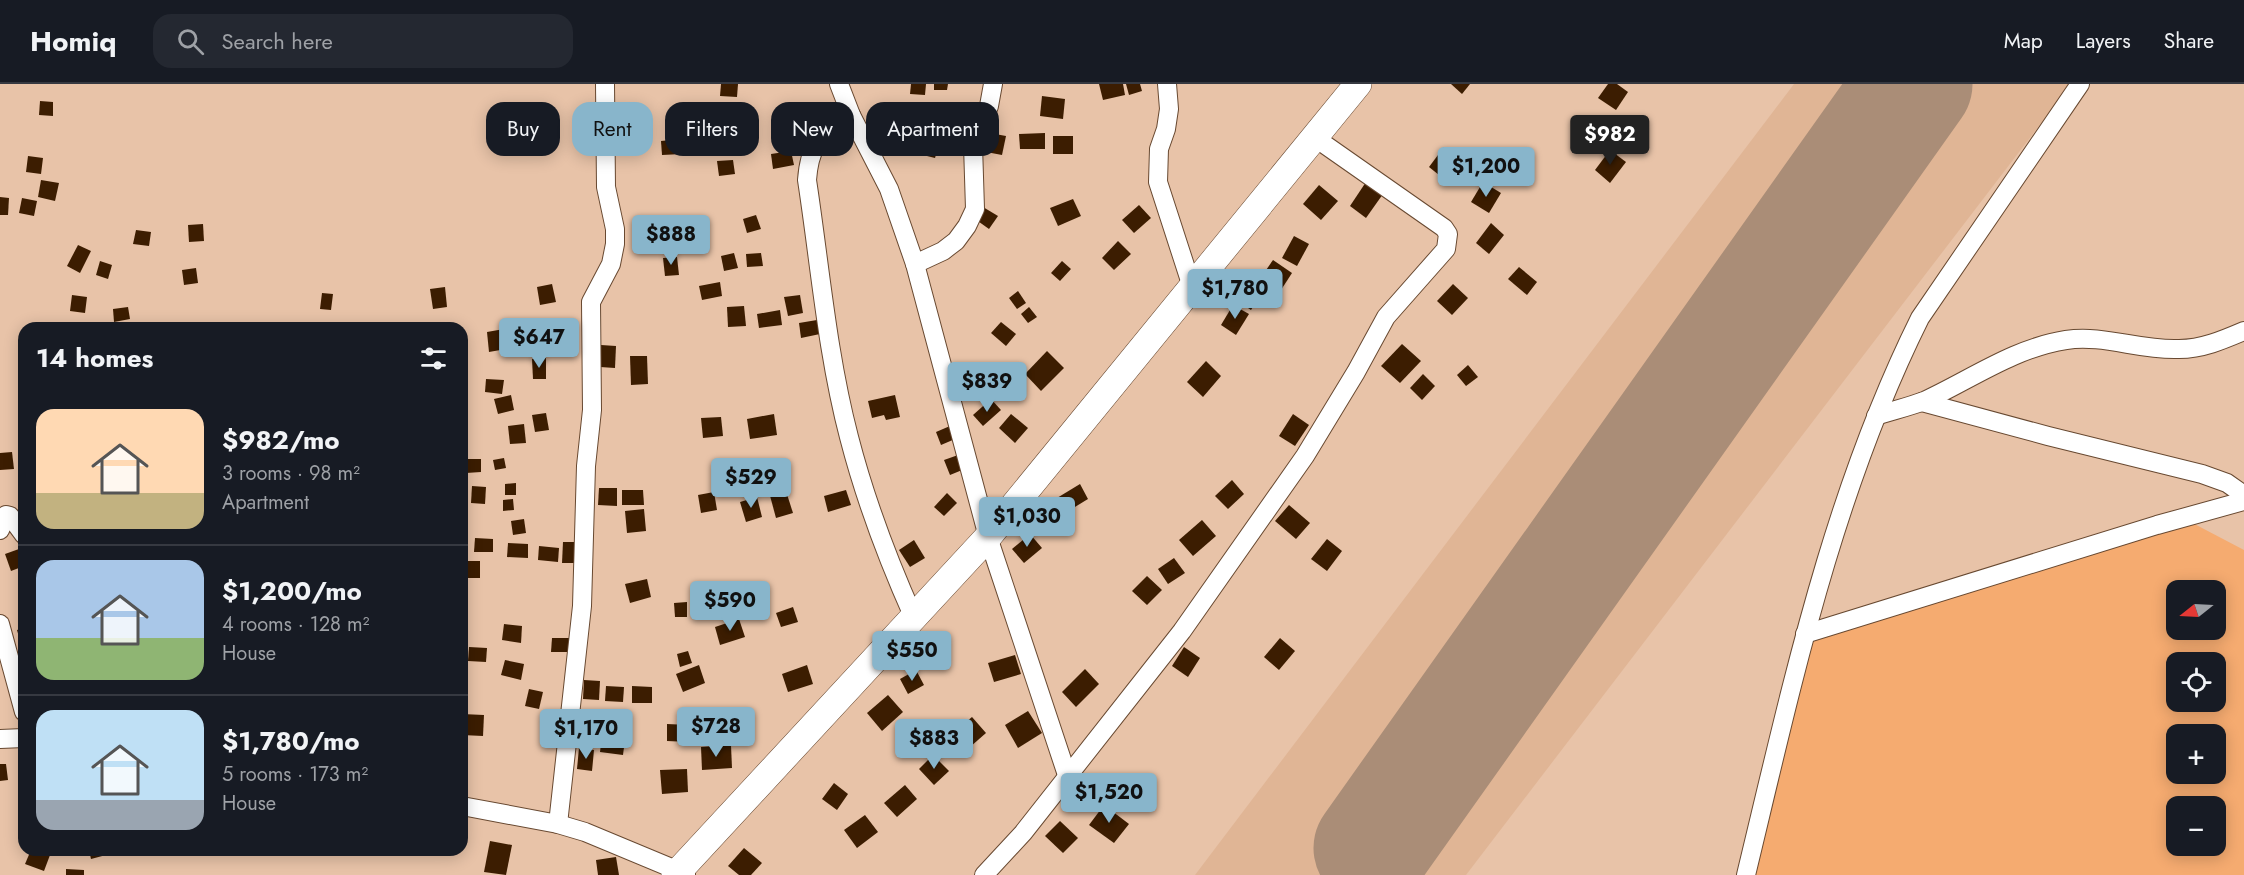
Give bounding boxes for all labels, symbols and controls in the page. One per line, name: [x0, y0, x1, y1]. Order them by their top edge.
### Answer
search box: [153, 14, 573, 68]
text: Homiq: [30, 21, 117, 62]
icon: search: [174, 25, 207, 58]
text: Search here: [222, 25, 333, 57]
text: Map: [2004, 26, 2043, 56]
text: Layers: [2076, 26, 2131, 56]
text: Share: [2164, 26, 2214, 56]
chip: Buy: [486, 102, 560, 156]
chip: Rent: [572, 102, 653, 156]
chip: Filters: [665, 102, 759, 156]
chip: New: [771, 102, 854, 156]
chip: Apartment: [866, 102, 999, 156]
pin: $982: [1574, 115, 1646, 166]
text: $982: [1584, 120, 1636, 149]
pin: $1,200: [1437, 147, 1535, 198]
text: $1,200: [1452, 152, 1520, 181]
pin: $888: [635, 215, 707, 266]
text: $888: [646, 220, 696, 249]
pin: $1,780: [1186, 269, 1284, 320]
text: $1,780: [1202, 274, 1268, 303]
pin: $647: [503, 318, 575, 369]
text: $647: [513, 323, 565, 352]
text: 14 homes: [36, 339, 153, 377]
icon: filters: [417, 342, 450, 375]
pin: $839: [951, 362, 1023, 413]
text: $839: [962, 367, 1012, 396]
text: $982/mo: [222, 421, 340, 459]
icon: home: [84, 433, 156, 505]
pin: $529: [715, 458, 787, 509]
text: 3 rooms · 98 m²: [222, 459, 360, 488]
text: $529: [725, 463, 777, 492]
text: Apartment: [222, 488, 309, 517]
pin: $1,030: [978, 497, 1076, 548]
text: $1,030: [993, 502, 1061, 531]
text: $1,200/mo: [222, 572, 362, 610]
north arrow: [2166, 580, 2226, 640]
map controls: [2166, 580, 2226, 856]
pin: $590: [694, 581, 766, 632]
icon: home: [84, 584, 156, 656]
text: $590: [704, 586, 756, 615]
text: 4 rooms · 128 m²: [222, 610, 370, 639]
pin: $550: [876, 631, 948, 682]
text: $550: [886, 636, 938, 665]
text: House: [222, 639, 276, 668]
button: locate: [2166, 652, 2226, 712]
pin: $728: [680, 707, 752, 758]
pin: $1,170: [537, 709, 635, 760]
text: $728: [691, 712, 741, 741]
text: $1,170: [554, 714, 618, 743]
pin: $883: [898, 719, 970, 770]
text: $1,780/mo: [222, 722, 360, 760]
text: $883: [909, 724, 959, 753]
button: +: [2166, 724, 2226, 784]
icon: home: [84, 734, 156, 806]
text: 5 rooms · 173 m²: [222, 760, 368, 789]
pin: $1,520: [1060, 773, 1158, 824]
text: $1,520: [1075, 778, 1143, 807]
text: House: [222, 789, 276, 818]
button: −: [2166, 796, 2226, 856]

